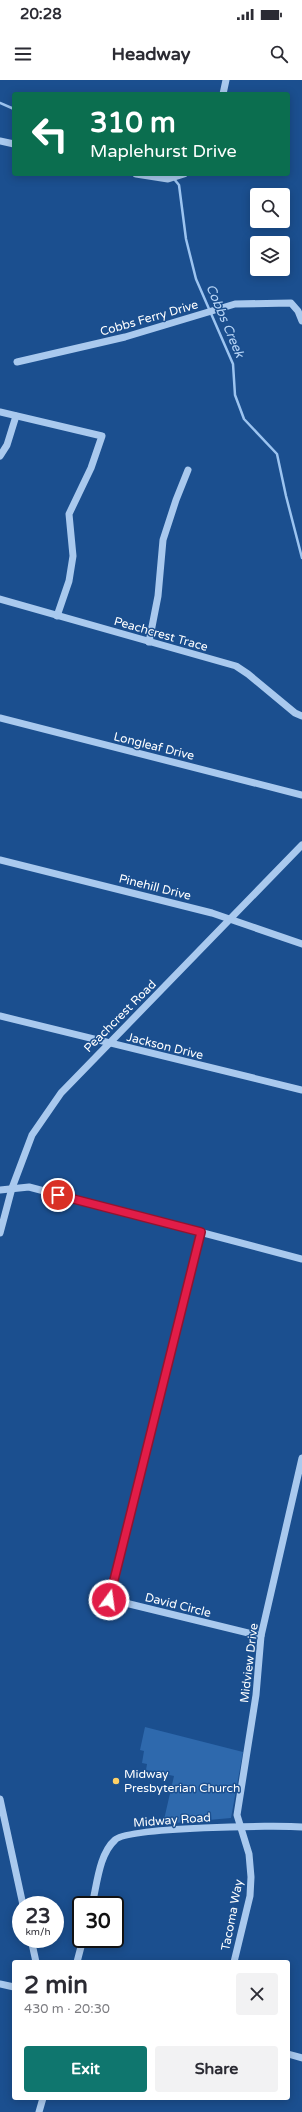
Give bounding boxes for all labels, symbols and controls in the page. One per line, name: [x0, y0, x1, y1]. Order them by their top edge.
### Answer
text: 20:28: [20, 5, 62, 23]
icon: menu: [12, 43, 34, 65]
text: Headway: [112, 43, 190, 65]
icon: search: [268, 43, 290, 65]
text: 310 m: [90, 106, 176, 140]
icon: left: [24, 108, 76, 160]
text: Maplehurst Drive: [90, 140, 237, 162]
map controls: [250, 188, 290, 276]
button: search: [250, 188, 290, 228]
button: layers: [250, 236, 290, 276]
water label: Cobbs Creek: [202, 282, 248, 361]
street label: Cobbs Ferry Drive: [98, 297, 200, 339]
street label: Peachcrest Trace: [112, 614, 210, 654]
street label: Longleaf Drive: [112, 729, 196, 763]
street label: Pinehill Drive: [117, 871, 193, 903]
street label: Peachcrest Road: [81, 977, 159, 1055]
street label: Jackson Drive: [125, 1030, 205, 1062]
pin: [41, 1178, 75, 1212]
icon: arrive: [47, 1184, 69, 1206]
position arrow: [88, 1579, 130, 1621]
street label: David Circle: [144, 1590, 213, 1620]
street label: Midview Drive: [237, 1622, 261, 1704]
place label: Midway Presbyterian Church: [124, 1767, 240, 1795]
marker: Midway Presbyterian Church: [111, 1776, 121, 1786]
street label: Midway Road: [133, 1810, 211, 1830]
street label: Tacoma Way: [218, 1878, 246, 1952]
speed limit sign: 30: [72, 1896, 124, 1948]
text: 23: [25, 1905, 51, 1929]
text: km/h: [25, 1926, 51, 1938]
text: 2 min: [24, 1971, 88, 2000]
button: close: [236, 1973, 278, 2015]
text: 430 m · 20:30: [24, 2001, 110, 2017]
button: Exit: [24, 2046, 147, 2092]
button: Share: [155, 2046, 278, 2092]

